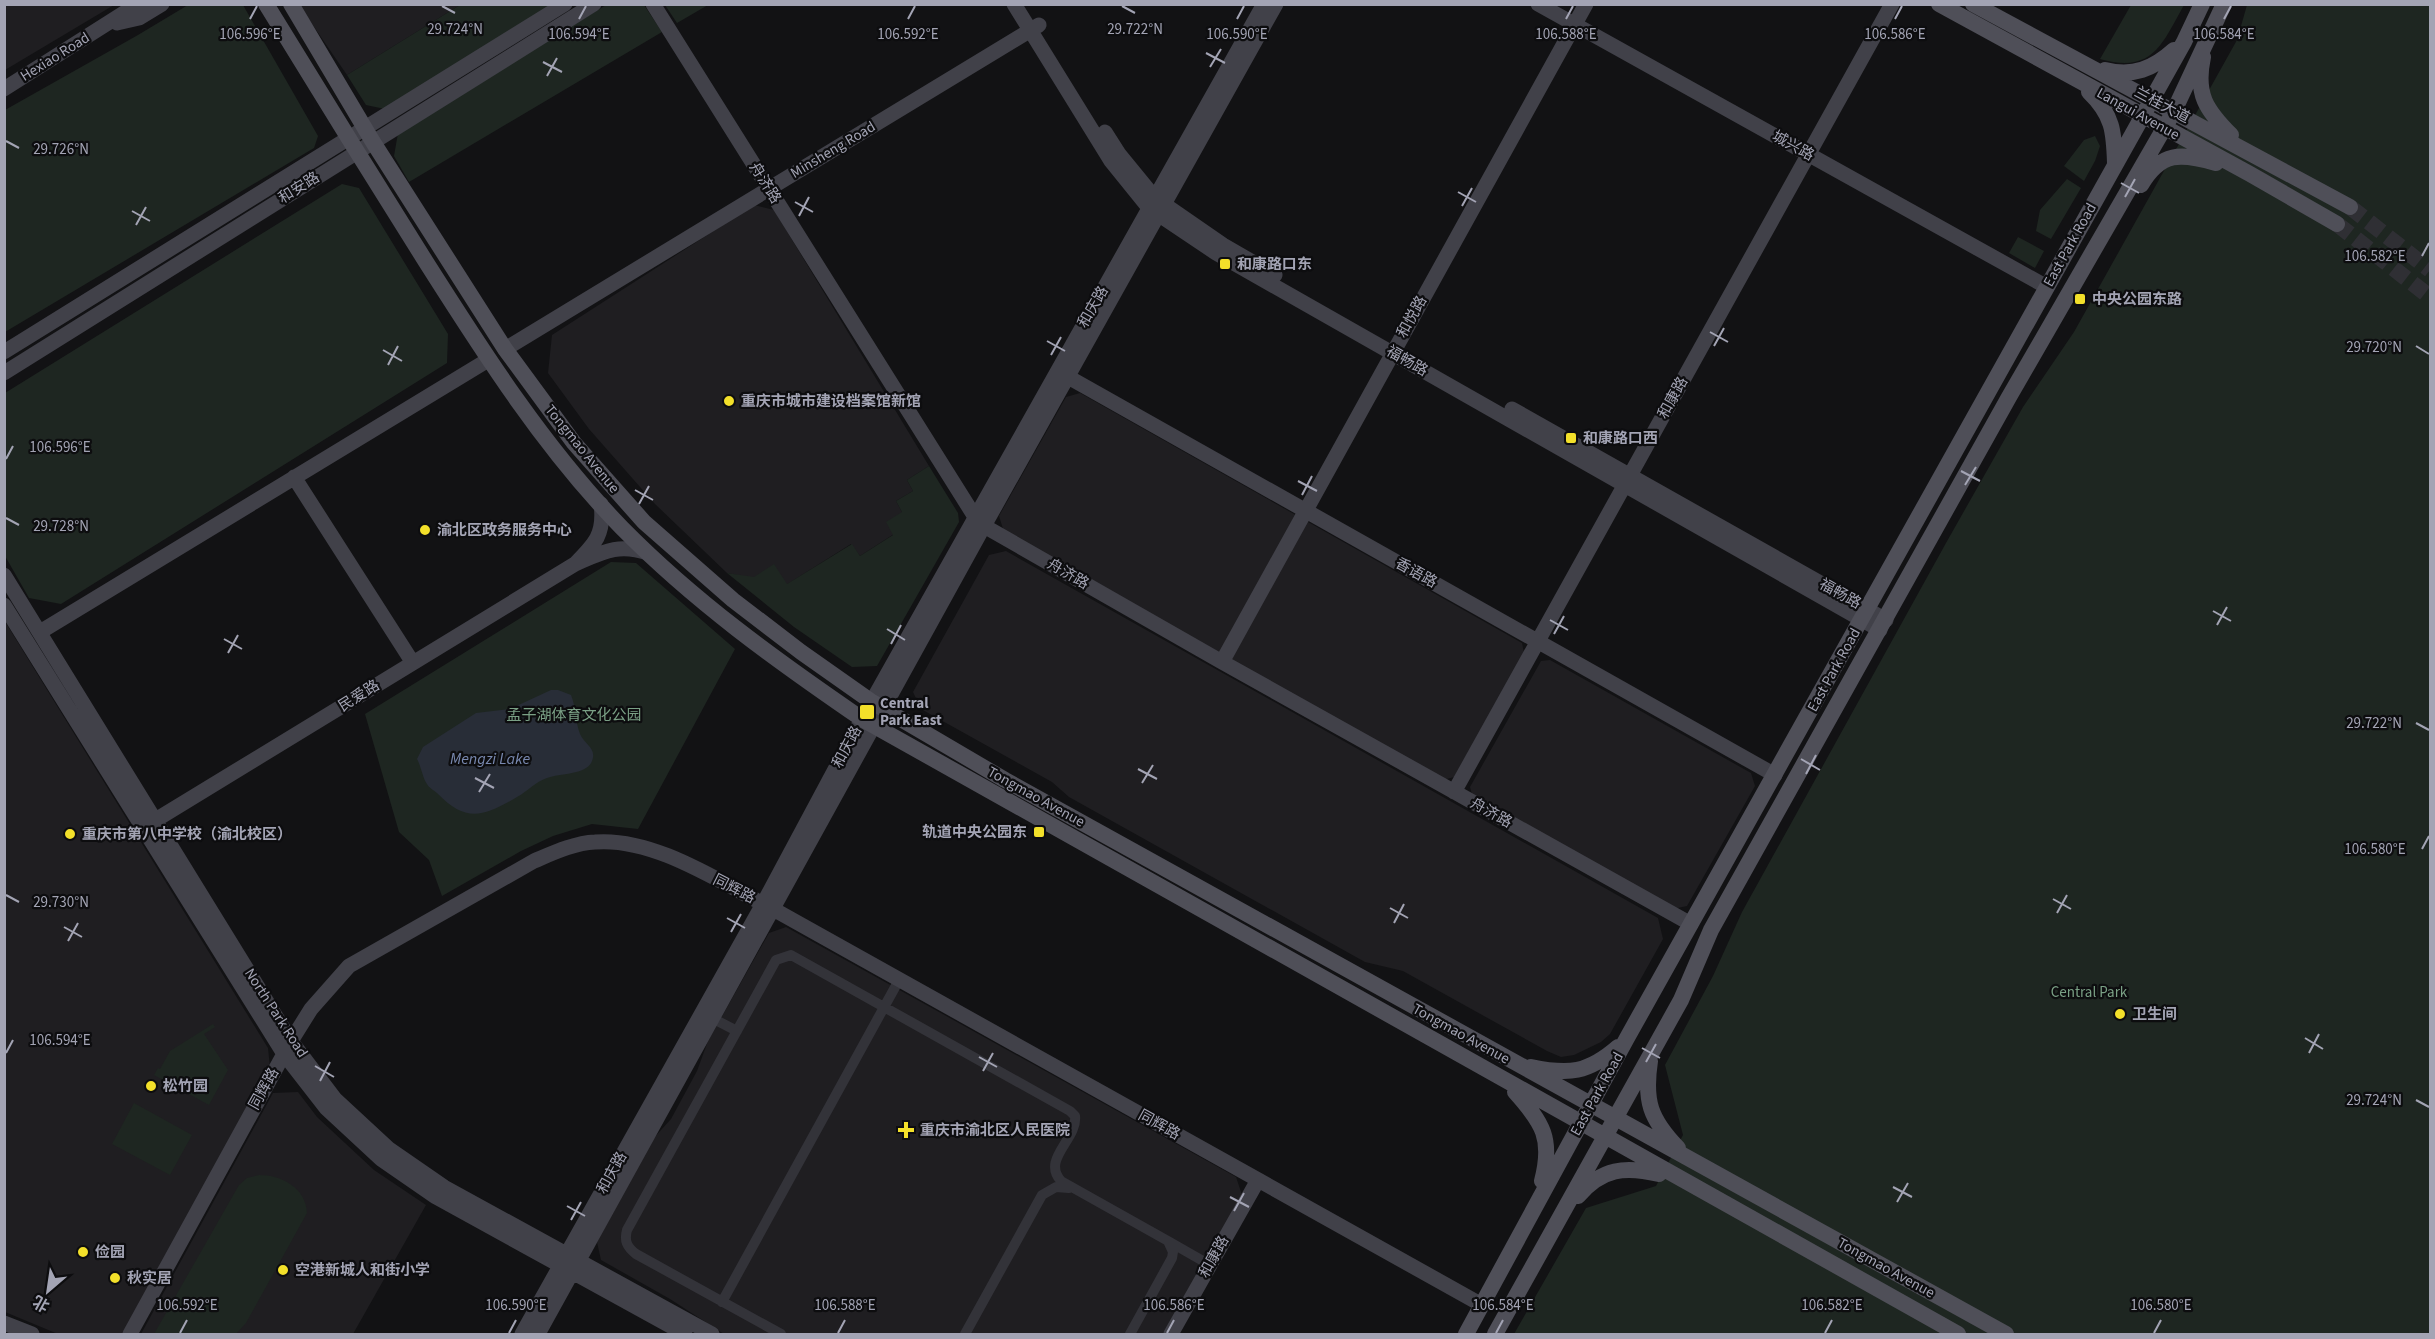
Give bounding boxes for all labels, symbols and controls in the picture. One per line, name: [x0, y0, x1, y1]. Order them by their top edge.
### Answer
text: 29.724°N: [427, 19, 483, 40]
text: 29.722°N: [1107, 19, 1163, 40]
text: 106.596°E: [219, 24, 281, 45]
text: 106.594°E: [548, 24, 610, 45]
text: 106.592°E: [877, 24, 939, 45]
text: 106.590°E: [1206, 24, 1268, 45]
text: 106.588°E: [1535, 24, 1597, 45]
text: 106.586°E: [1864, 24, 1926, 45]
text: 106.584°E: [2193, 24, 2255, 45]
street label: Hexiao Road: [16, 27, 94, 87]
street label: 兰桂大道: [2131, 82, 2193, 128]
street label: Langui Avenue: [2093, 83, 2183, 145]
street label: Minsheng Road: [787, 116, 879, 184]
street label: 城兴路: [1768, 126, 1818, 166]
text: 29.726°N: [33, 139, 89, 160]
street label: 舟济路: [744, 158, 786, 208]
street label: 和安路: [274, 167, 324, 209]
street label: East Park Road: [2038, 199, 2102, 291]
text: 106.582°E: [2344, 246, 2406, 267]
place label: 和康路口东: [1237, 254, 1312, 275]
marker: 和康路口东: [1218, 257, 1232, 271]
street label: 和庆路: [1073, 282, 1113, 332]
place label: 中央公园东路: [2092, 289, 2182, 310]
street label: 和悦路: [1392, 292, 1432, 342]
marker: 中央公园东路: [2073, 292, 2087, 306]
text: 29.720°N: [2346, 337, 2402, 358]
street label: 福畅路: [1382, 341, 1432, 381]
street label: 和康路: [1653, 373, 1693, 423]
place label: 重庆市城市建设档案馆新馆: [741, 391, 921, 412]
marker: 重庆市城市建设档案馆新馆: [722, 394, 736, 408]
street label: Tongmao Avenue: [540, 400, 624, 498]
place label: 和康路口西: [1583, 428, 1658, 449]
marker: 和康路口西: [1564, 431, 1578, 445]
text: 106.596°E: [29, 437, 91, 458]
text: 29.728°N: [33, 516, 89, 537]
place label: 渝北区政务服务中心: [437, 520, 572, 541]
marker: 渝北区政务服务中心: [418, 523, 432, 537]
street label: 香语路: [1391, 553, 1441, 593]
street label: 舟济路: [1043, 554, 1093, 594]
street label: 福畅路: [1815, 574, 1865, 614]
street label: East Park Road: [1802, 624, 1866, 716]
street label: 民爱路: [334, 675, 384, 717]
place label: Central Park East: [880, 693, 942, 731]
marker: Central Park East: [858, 703, 876, 721]
park label: 孟子湖体育文化公园: [506, 705, 642, 726]
text: 29.722°N: [2346, 713, 2402, 734]
street label: 和庆路: [827, 722, 867, 772]
water label: Mengzi Lake: [450, 748, 530, 770]
street label: Tongmao Avenue: [984, 762, 1088, 832]
street label: 舟济路: [1466, 793, 1516, 833]
place label: 轨道中央公园东: [922, 822, 1027, 843]
place label: 重庆市第八中学校（渝北校区）: [82, 824, 292, 845]
marker: 轨道中央公园东: [1032, 825, 1046, 839]
marker: 重庆市第八中学校（渝北校区）: [63, 827, 77, 841]
text: 106.580°E: [2344, 839, 2406, 860]
street label: 同辉路: [709, 869, 759, 909]
text: 29.730°N: [33, 892, 89, 913]
street label: North Park Road: [239, 964, 313, 1062]
park label: Central Park: [2051, 982, 2128, 1003]
street label: Tongmao Avenue: [1409, 999, 1513, 1069]
place label: 卫生间: [2132, 1004, 2177, 1025]
marker: 卫生间: [2113, 1007, 2127, 1021]
text: 106.594°E: [29, 1030, 91, 1051]
street label: East Park Road: [1565, 1048, 1629, 1140]
street label: 同辉路: [244, 1064, 284, 1114]
place label: 松竹园: [163, 1076, 208, 1097]
marker: 松竹园: [144, 1079, 158, 1093]
text: 29.724°N: [2346, 1090, 2402, 1111]
street label: 同辉路: [1134, 1105, 1184, 1145]
place label: 重庆市渝北区人民医院: [920, 1120, 1070, 1141]
marker: 重庆市渝北区人民医院: [897, 1121, 915, 1139]
street label: 和庆路: [592, 1148, 632, 1198]
street label: 和康路: [1194, 1232, 1234, 1282]
street label: Tongmao Avenue: [1834, 1233, 1938, 1303]
place label: 俭园: [95, 1242, 125, 1263]
marker: 俭园: [76, 1245, 90, 1259]
place label: 空港新城人和街小学: [295, 1260, 430, 1281]
north arrow: [18, 1261, 78, 1321]
marker: 空港新城人和街小学: [276, 1263, 290, 1277]
place label: 秋实居: [127, 1268, 172, 1289]
marker: 秋实居: [108, 1271, 122, 1285]
text: 北: [29, 1290, 54, 1317]
text: 106.592°E: [156, 1295, 218, 1316]
text: 106.590°E: [485, 1295, 547, 1316]
text: 106.588°E: [814, 1295, 876, 1316]
text: 106.586°E: [1143, 1295, 1205, 1316]
text: 106.584°E: [1472, 1295, 1534, 1316]
text: 106.582°E: [1801, 1295, 1863, 1316]
text: 106.580°E: [2130, 1295, 2192, 1316]

